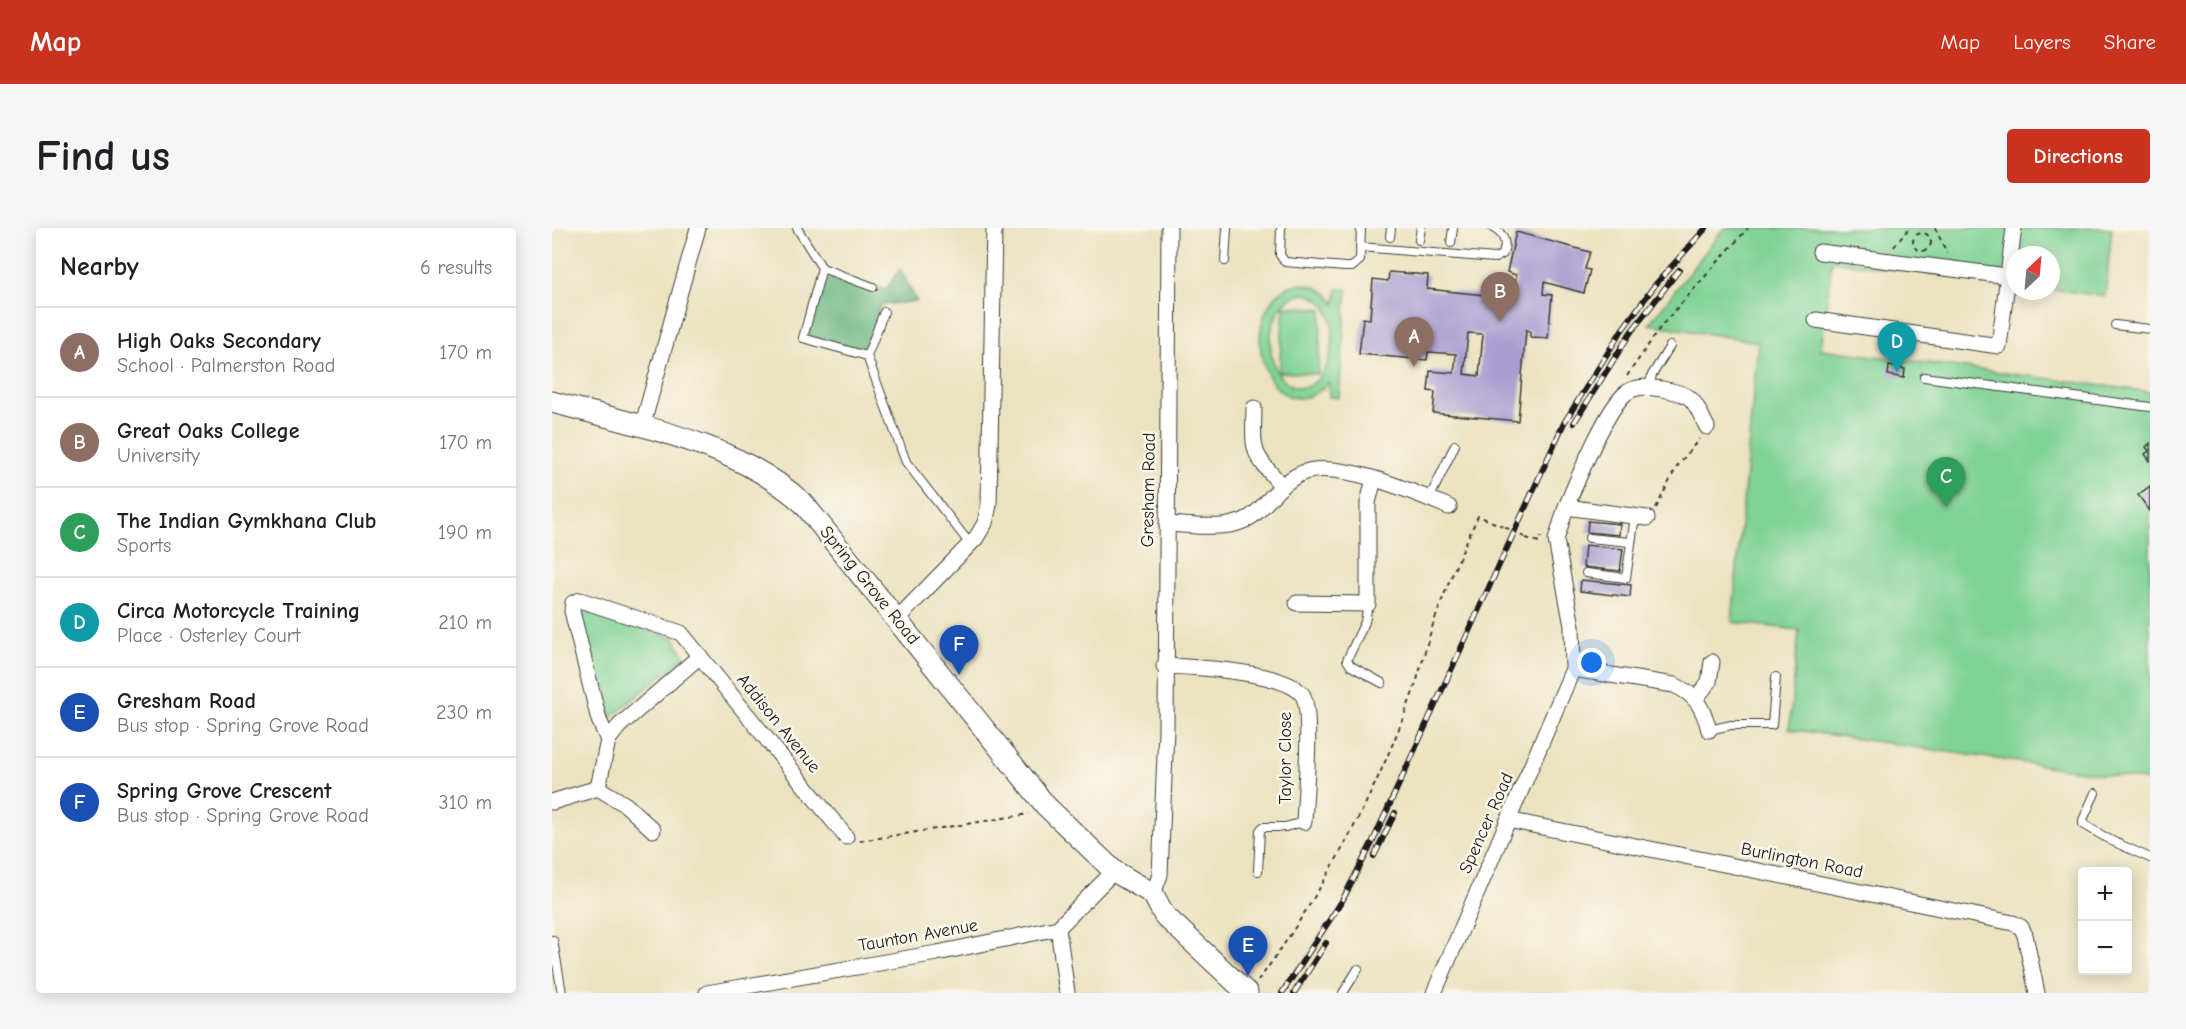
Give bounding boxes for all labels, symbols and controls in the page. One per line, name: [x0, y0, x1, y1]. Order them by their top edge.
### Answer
text: Map: [30, 26, 81, 58]
text: Map: [1941, 30, 1980, 54]
text: Layers: [2013, 30, 2071, 54]
text: Share: [2104, 30, 2156, 54]
button: Directions: [2007, 129, 2150, 183]
text: Find us: [36, 132, 170, 181]
north arrow: [2006, 246, 2060, 300]
text: Nearby: [60, 252, 139, 282]
text: 6 results: [420, 256, 492, 279]
pin: B: [1480, 272, 1520, 322]
pin: A: [1394, 318, 1434, 367]
pin: D: [1878, 322, 1916, 372]
text: High Oaks Secondary: [117, 328, 321, 354]
text: A: [74, 341, 85, 364]
text: 170 m: [439, 341, 492, 364]
text: School · Palmerston Road: [117, 354, 335, 377]
text: Great Oaks College: [117, 418, 300, 444]
text: B: [73, 431, 86, 454]
text: 170 m: [439, 431, 492, 454]
street label: Gresham Road: [1137, 432, 1160, 548]
text: University: [117, 444, 200, 467]
pin: C: [1926, 458, 1966, 507]
text: The Indian Gymkhana Club: [117, 508, 376, 534]
text: C: [73, 521, 86, 544]
text: 190 m: [438, 521, 492, 544]
street label: Spring Grove Road: [815, 522, 924, 649]
text: Sports: [117, 534, 171, 557]
text: Circa Motorcycle Training: [117, 598, 360, 624]
text: D: [73, 611, 86, 634]
text: 210 m: [438, 611, 492, 634]
text: Place · Osterley Court: [117, 624, 300, 647]
pin: F: [940, 626, 978, 675]
your location: [1577, 648, 1606, 677]
street label: Addison Avenue: [732, 670, 825, 777]
text: Gresham Road: [117, 688, 256, 714]
text: E: [74, 701, 85, 724]
text: 230 m: [436, 701, 492, 724]
street label: Taylor Close: [1275, 712, 1296, 804]
text: Bus stop · Spring Grove Road: [117, 714, 369, 737]
street label: Spencer Road: [1455, 770, 1518, 877]
text: Spring Grove Crescent: [117, 778, 331, 804]
text: F: [74, 791, 85, 814]
text: 310 m: [439, 791, 492, 814]
text: Bus stop · Spring Grove Road: [117, 804, 369, 827]
street label: Burlington Road: [1739, 838, 1865, 883]
map controls: [2078, 867, 2132, 975]
button: +: [2078, 867, 2132, 921]
street label: Taunton Avenue: [857, 915, 980, 956]
button: −: [2078, 921, 2132, 975]
pin: E: [1228, 926, 1268, 976]

